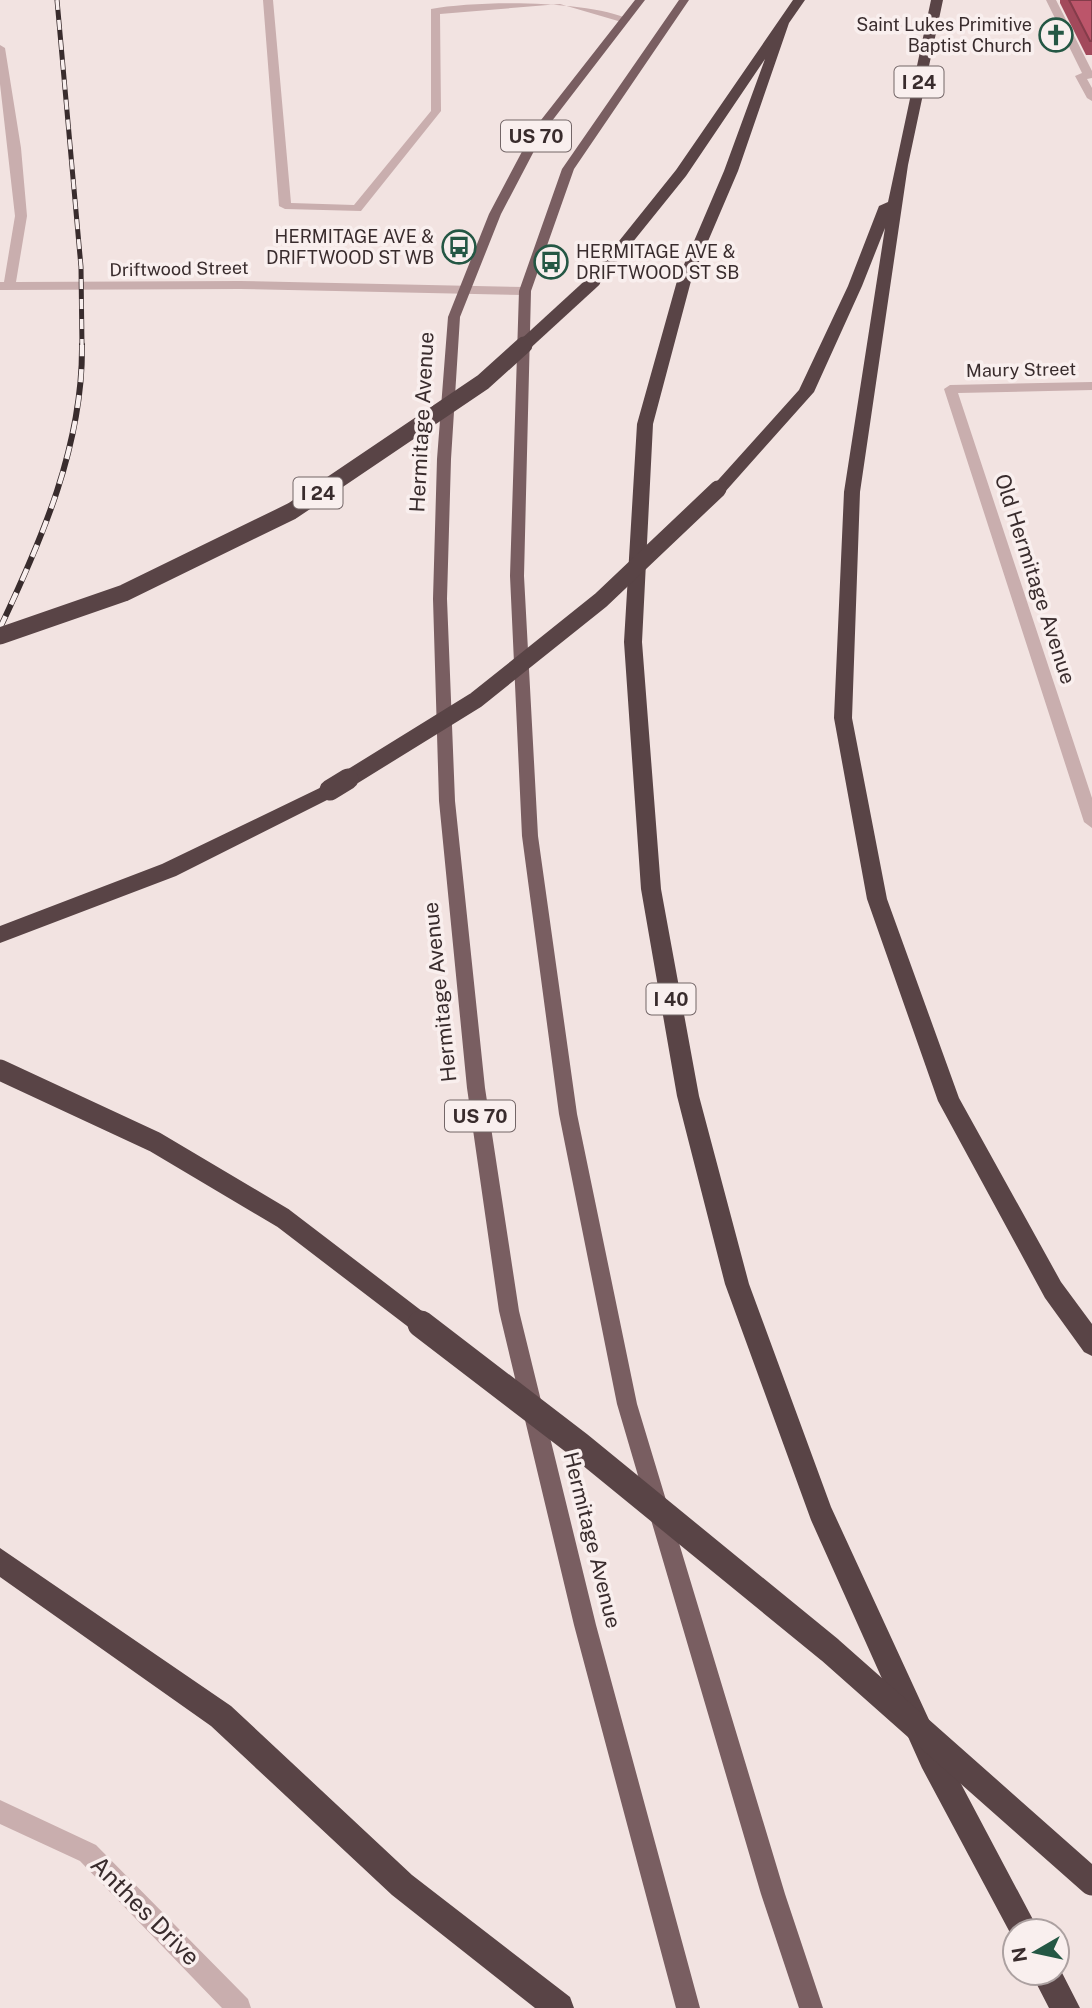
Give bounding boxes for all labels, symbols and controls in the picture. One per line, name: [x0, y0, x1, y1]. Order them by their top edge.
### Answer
place label: Saint Lukes Primitive Baptist Church: [856, 14, 1032, 56]
church icon: Saint Lukes Primitive Baptist Church: [1037, 16, 1075, 54]
road number: I 24: [894, 66, 944, 97]
road number: US 70: [501, 120, 571, 152]
place label: HERMITAGE AVE & DRIFTWOOD ST WB: [266, 226, 434, 268]
bus stop icon: HERMITAGE AVE & DRIFTWOOD ST WB: [440, 228, 478, 266]
place label: HERMITAGE AVE & DRIFTWOOD ST SB: [576, 241, 739, 283]
bus stop icon: HERMITAGE AVE & DRIFTWOOD ST SB: [532, 243, 570, 281]
street label: Driftwood Street: [109, 257, 249, 280]
street label: Hermitage Avenue: [404, 331, 439, 513]
street label: Maury Street: [966, 358, 1076, 381]
street label: Old Hermitage Avenue: [990, 471, 1081, 687]
road number: I 24: [294, 478, 342, 508]
street label: Hermitage Avenue: [418, 901, 461, 1083]
road number: I 40: [646, 984, 696, 1015]
road number: US 70: [445, 1100, 515, 1132]
street label: Hermitage Avenue: [558, 1449, 626, 1631]
street label: Anthes Drive: [85, 1850, 206, 1971]
north arrow: [1001, 1917, 1071, 1987]
text: N: [1007, 1946, 1031, 1964]

